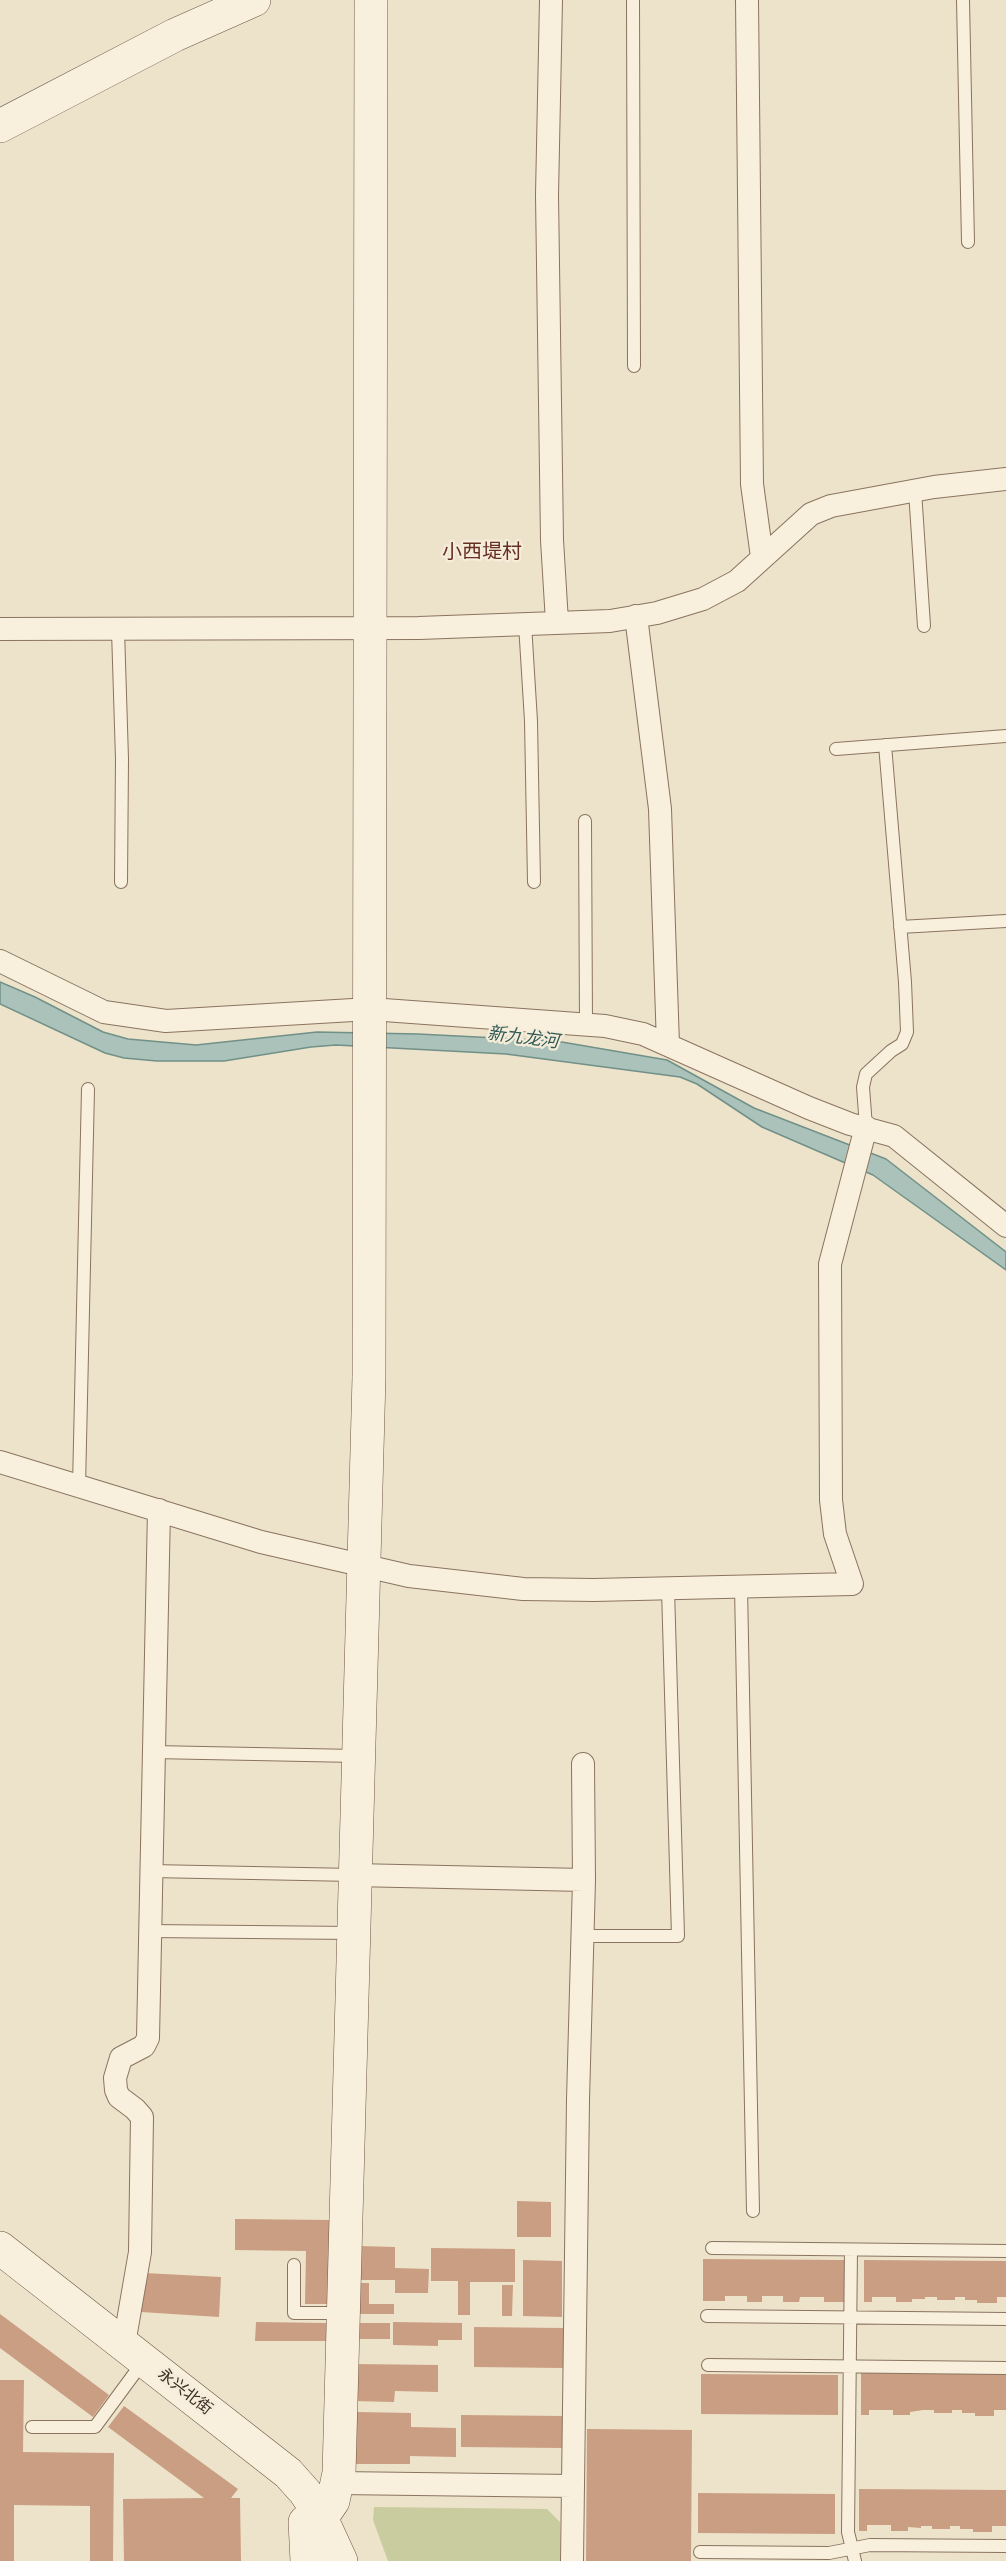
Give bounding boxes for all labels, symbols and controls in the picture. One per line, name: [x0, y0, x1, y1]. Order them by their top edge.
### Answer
district label: 小西堤村: [442, 540, 522, 564]
water label: 新九龙河: [486, 1023, 560, 1053]
street label: 永兴北街: [154, 2365, 216, 2419]

